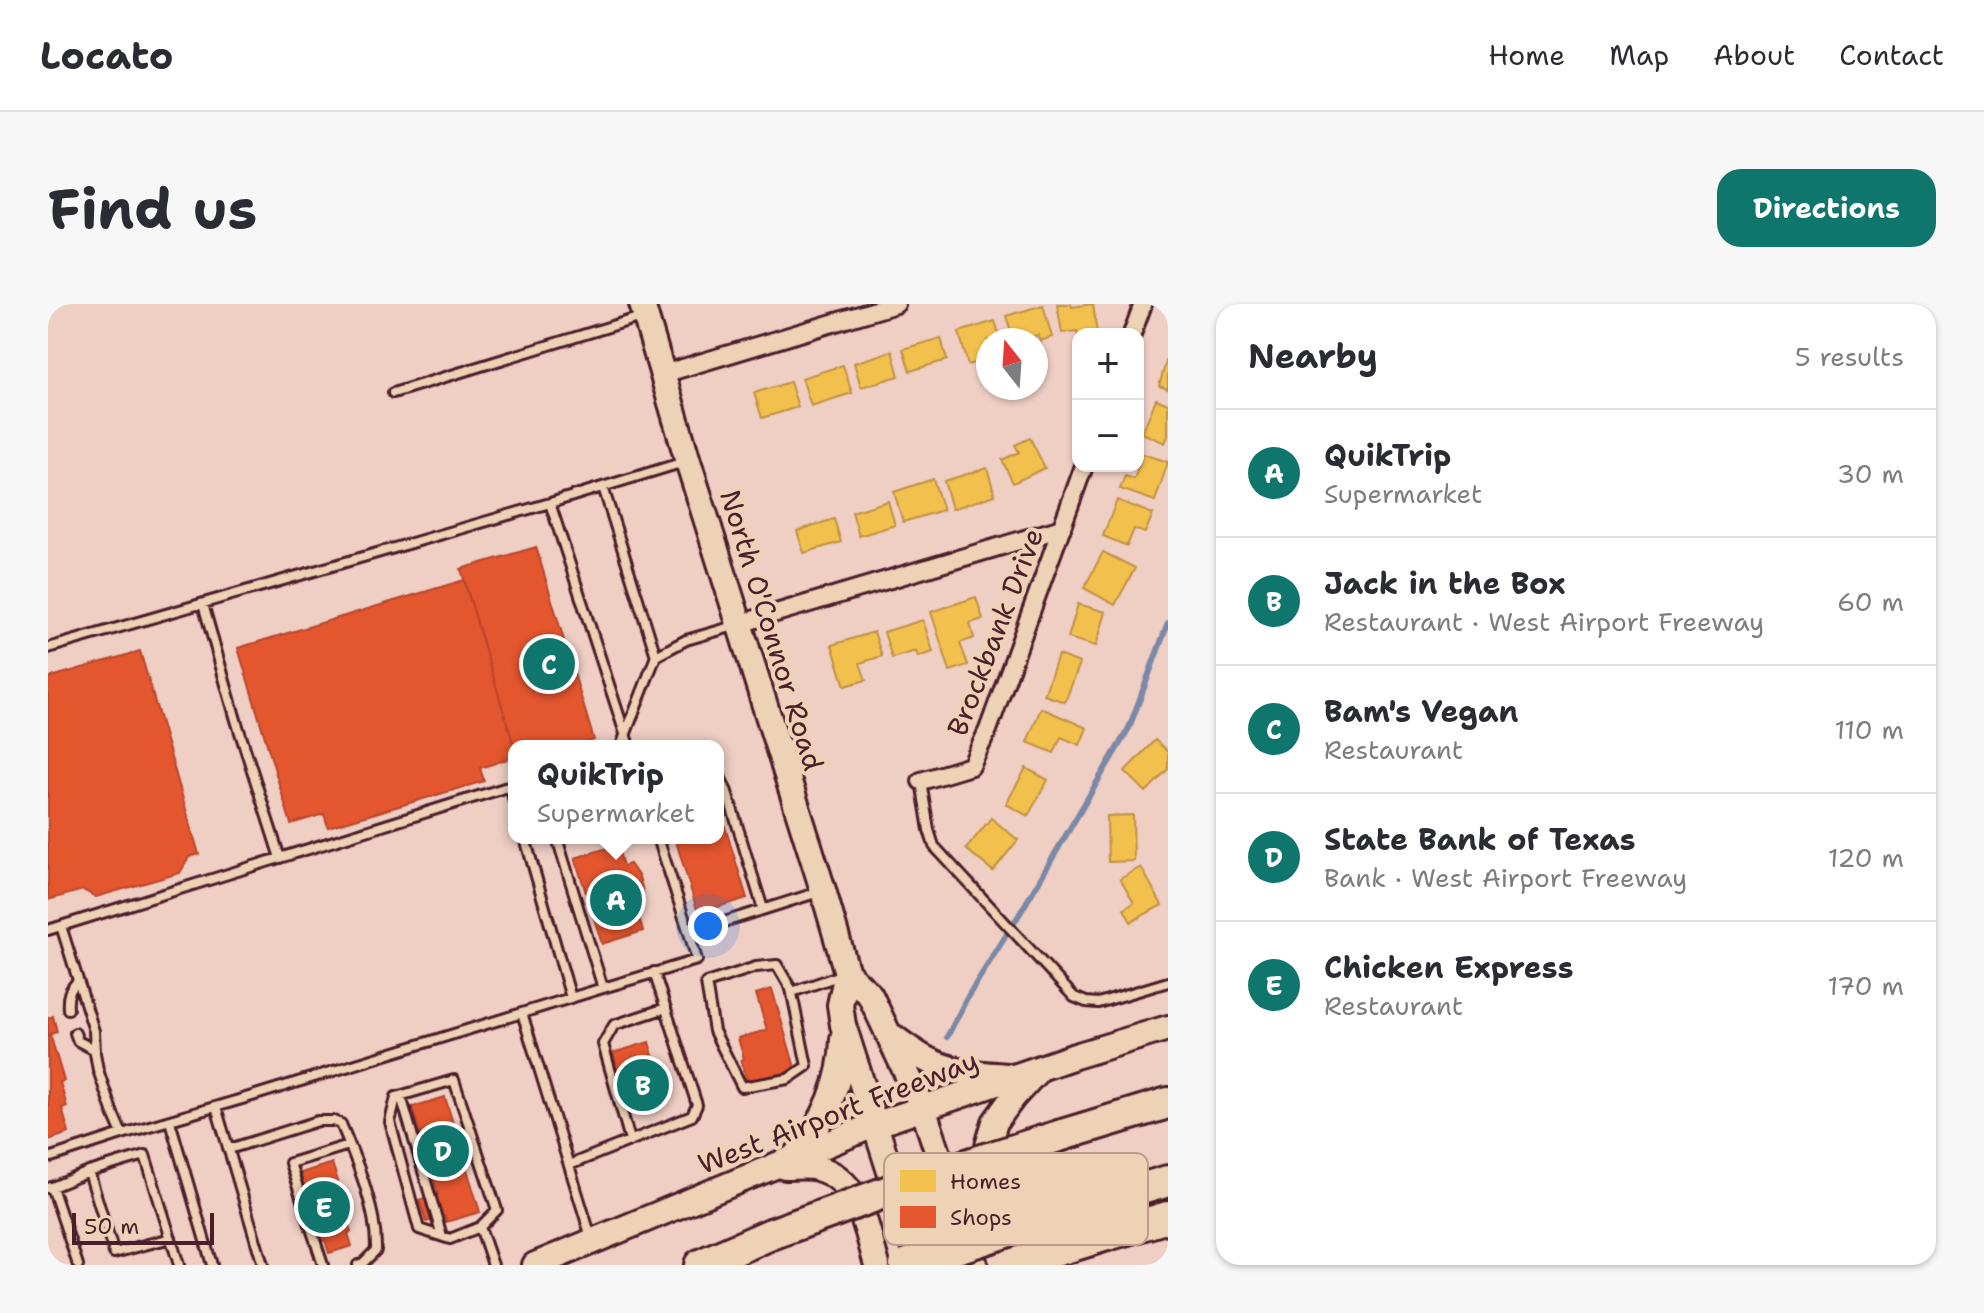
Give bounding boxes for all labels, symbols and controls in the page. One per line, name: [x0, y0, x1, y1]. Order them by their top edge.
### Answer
text: Locato: [40, 30, 173, 81]
text: Home: [1488, 36, 1565, 74]
text: Map: [1609, 36, 1669, 74]
text: About: [1713, 36, 1795, 74]
text: Contact: [1839, 36, 1944, 74]
button: Directions: [1717, 169, 1936, 247]
text: Find us: [48, 171, 257, 246]
north arrow: [976, 328, 1048, 400]
map controls: [1072, 328, 1144, 472]
button: +: [1072, 328, 1144, 400]
text: Nearby: [1248, 333, 1378, 379]
text: 5 results: [1795, 339, 1904, 374]
button: −: [1072, 400, 1144, 472]
text: QuikTrip: [1324, 435, 1451, 476]
text: A: [1264, 456, 1284, 491]
text: 30 m: [1837, 456, 1904, 491]
text: Supermarket: [1324, 476, 1482, 511]
street label: North O'Connor Road: [711, 485, 833, 775]
street label: Brockbank Drive: [938, 523, 1052, 741]
text: Jack in the Box: [1324, 563, 1565, 604]
text: B: [1266, 584, 1282, 619]
text: 60 m: [1837, 584, 1904, 619]
text: Restaurant · West Airport Freeway: [1324, 604, 1764, 639]
pin: C: [523, 634, 575, 694]
text: Bam's Vegan: [1324, 691, 1519, 732]
text: C: [1266, 712, 1282, 747]
text: 110 m: [1834, 712, 1904, 747]
text: Restaurant: [1324, 732, 1463, 767]
popup: [508, 740, 724, 844]
text: QuikTrip: [537, 754, 664, 795]
text: Supermarket: [537, 795, 695, 830]
text: State Bank of Texas: [1324, 819, 1636, 860]
text: D: [1265, 840, 1283, 875]
text: 120 m: [1828, 840, 1904, 875]
text: Bank · West Airport Freeway: [1324, 860, 1687, 895]
pin: A: [590, 870, 642, 930]
your location: [688, 906, 728, 946]
text: Chicken Express: [1324, 947, 1574, 988]
text: E: [1265, 968, 1283, 1003]
text: 170 m: [1827, 968, 1904, 1003]
text: Restaurant: [1324, 988, 1463, 1023]
street label: West Airport Freeway: [692, 1041, 984, 1183]
pin: B: [617, 1055, 669, 1115]
pin: D: [417, 1121, 469, 1181]
legend: [884, 1153, 1148, 1245]
text: Homes: [950, 1167, 1021, 1196]
pin: E: [298, 1177, 350, 1237]
text: Shops: [950, 1203, 1012, 1232]
scale bar: [72, 1209, 214, 1245]
text: 50 m: [84, 1212, 139, 1241]

